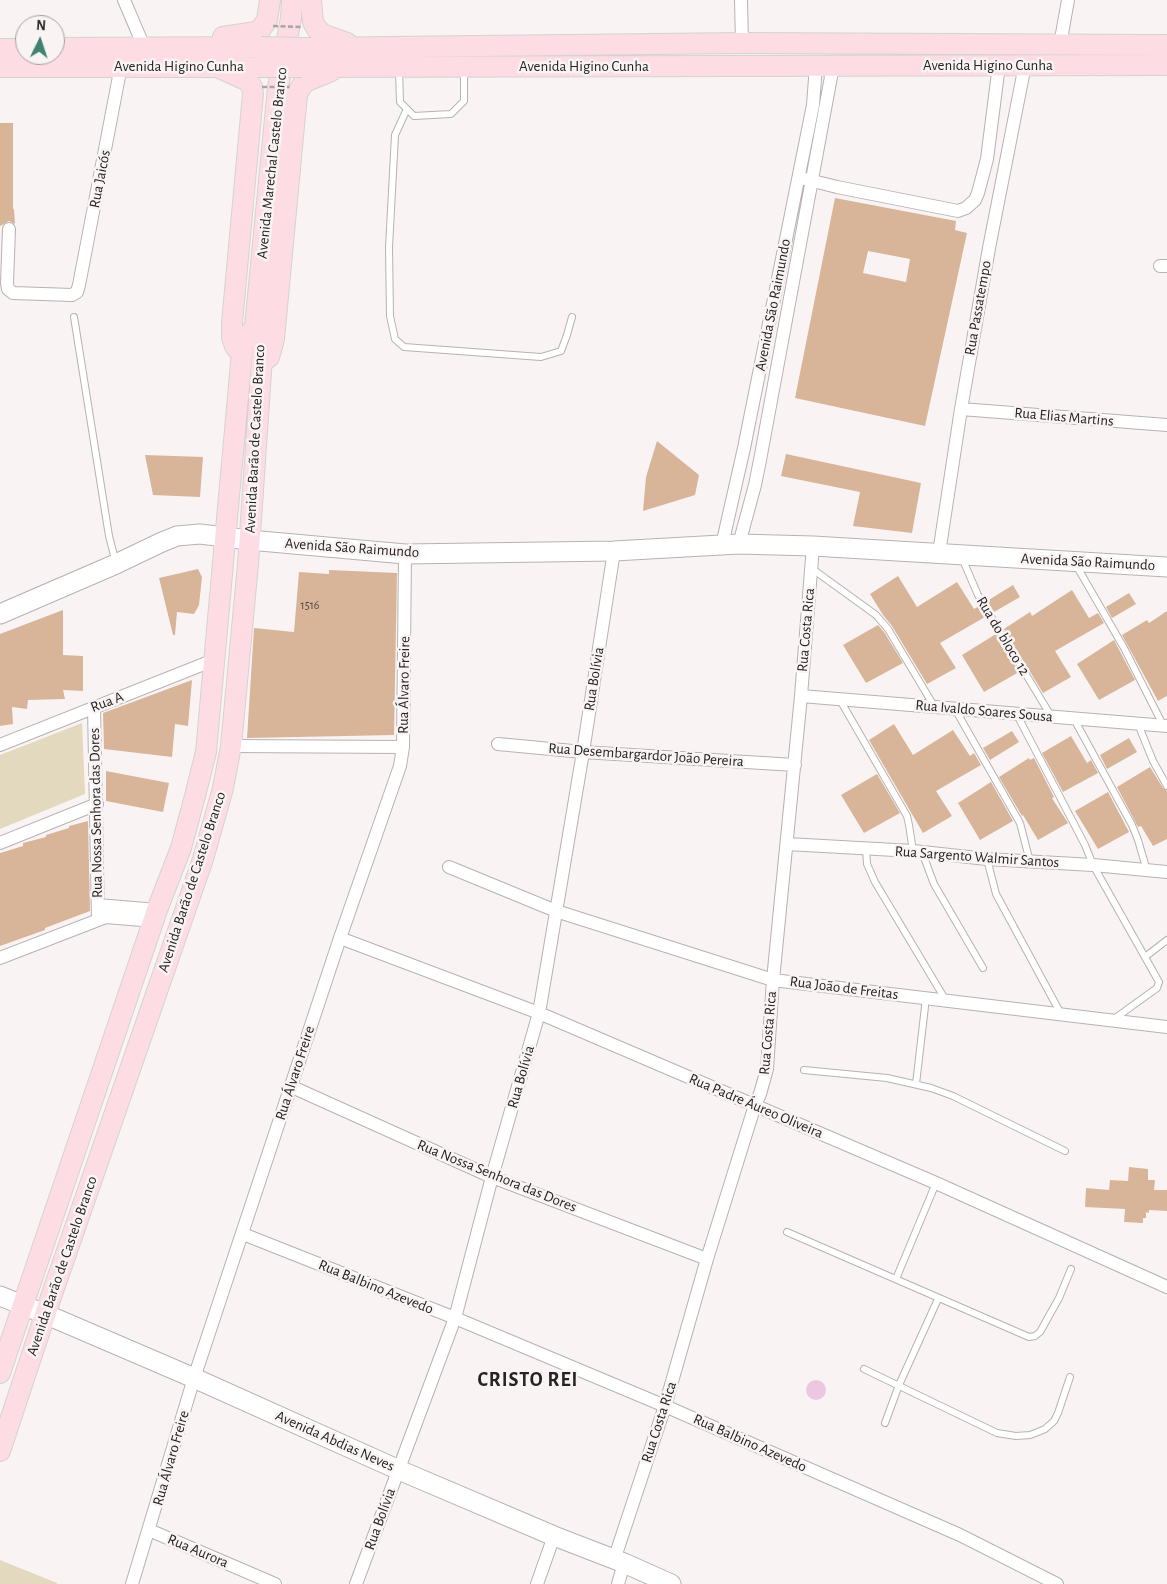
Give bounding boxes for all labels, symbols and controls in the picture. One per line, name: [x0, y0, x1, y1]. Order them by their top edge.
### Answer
north arrow: [15, 15, 65, 65]
text: N: [36, 19, 46, 33]
street label: Avenida Higino Cunha: [923, 56, 1053, 74]
street label: Avenida Higino Cunha: [114, 57, 244, 75]
street label: Avenida Higino Cunha: [519, 57, 649, 75]
street label: Avenida Marechal Castelo Branco: [253, 66, 291, 260]
street label: Rua Jaicós: [86, 148, 114, 210]
street label: Avenida São Raimundo: [751, 237, 795, 373]
street label: Rua Passatempo: [961, 259, 995, 357]
street label: Avenida Barão de Castelo Branco: [241, 344, 269, 534]
street label: Rua Elias Martins: [1014, 404, 1114, 430]
street label: Avenida São Raimundo: [284, 534, 420, 562]
street label: Avenida São Raimundo: [1020, 549, 1156, 575]
street label: Rua Costa Rica: [793, 587, 819, 673]
street label: Rua do bloco 12: [972, 593, 1034, 679]
house number: 1516: [301, 598, 319, 612]
street label: Rua Álvaro Freire: [394, 636, 414, 734]
street label: Rua Bolívia: [580, 646, 608, 712]
street label: Rua A: [88, 688, 126, 716]
street label: Rua Ivaldo Soares Sousa: [915, 696, 1053, 726]
street label: Rua Nossa Senhora das Dores: [86, 728, 106, 898]
street label: Rua Desembargardor João Pereira: [548, 739, 744, 771]
street label: Avenida Barão de Castelo Branco: [154, 789, 230, 975]
street label: Rua Sargento Walmir Santos: [894, 842, 1060, 872]
street label: Rua João de Freitas: [789, 972, 899, 1004]
street label: Rua Costa Rica: [755, 990, 781, 1076]
street label: Rua Álvaro Freire: [271, 1024, 319, 1122]
street label: Rua Bolívia: [503, 1043, 539, 1111]
street label: Rua Padre Áureo Oliveira: [686, 1070, 826, 1142]
street label: Rua Nossa Senhora das Dores: [415, 1136, 579, 1216]
street label: Avenida Barão de Castelo Branco: [23, 1174, 101, 1358]
street label: Rua Balbino Azevedo: [316, 1256, 436, 1318]
district label: CRISTO REI: [476, 1368, 580, 1392]
street label: Rua Costa Rica: [637, 1379, 681, 1465]
street label: Avenida Abdias Neves: [273, 1407, 397, 1475]
street label: Rua Álvaro Freire: [149, 1408, 193, 1508]
street label: Rua Balbino Azevedo: [690, 1410, 810, 1476]
street label: Rua Bolívia: [360, 1486, 400, 1552]
street label: Rua Aurora: [165, 1530, 231, 1572]

